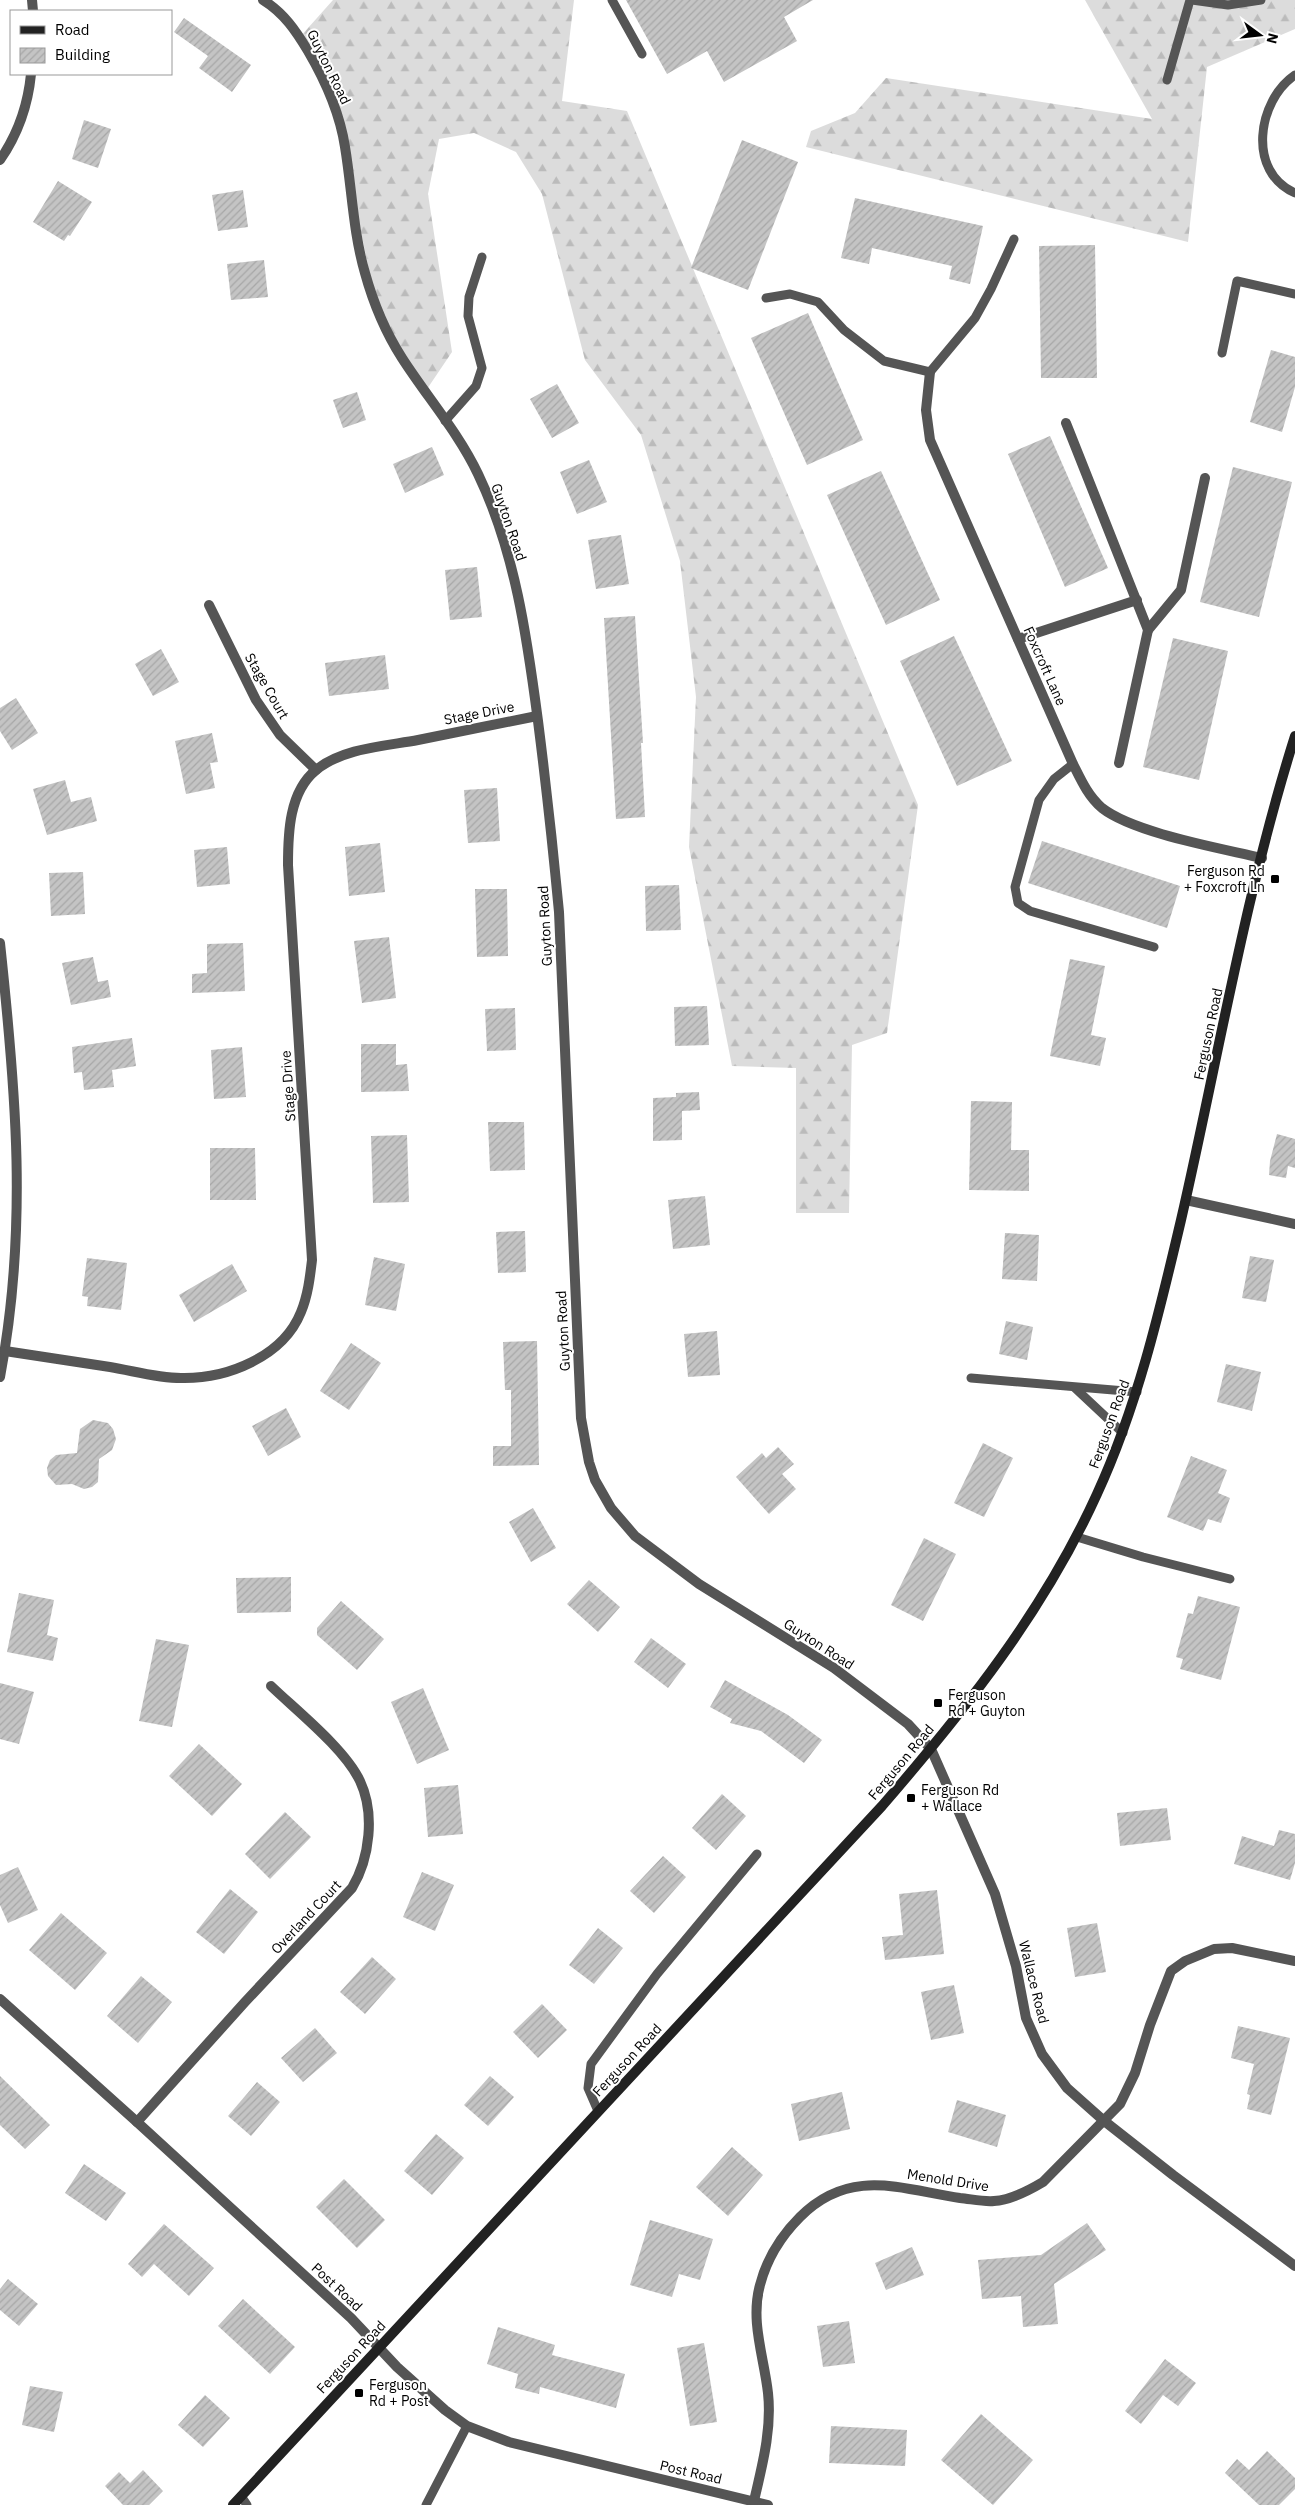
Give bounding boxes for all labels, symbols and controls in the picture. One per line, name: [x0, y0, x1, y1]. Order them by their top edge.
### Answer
legend: [10, 10, 172, 75]
north arrow: [1235, 10, 1285, 60]
text: Road: [55, 20, 90, 39]
street label: Guyton Road: [303, 27, 355, 107]
text: N: [1263, 31, 1283, 46]
text: Building: [55, 45, 110, 64]
street label: Guyton Road: [487, 481, 531, 563]
street label: Foxcroft Lane: [1020, 624, 1071, 709]
street label: Stage Court: [241, 650, 293, 722]
street label: Stage Drive: [442, 697, 516, 729]
place label: Ferguson Rd + Foxcroft Ln: [1184, 862, 1265, 896]
marker: Ferguson Rd + Foxcroft Ln: [1269, 873, 1281, 885]
street label: Guyton Road: [534, 885, 556, 967]
street label: Ferguson Road: [1189, 986, 1227, 1082]
street label: Stage Drive: [277, 1049, 299, 1122]
street label: Guyton Road: [552, 1290, 574, 1372]
street label: Ferguson Road: [1085, 1377, 1133, 1471]
street label: Guyton Road: [780, 1614, 858, 1674]
place label: Ferguson Rd + Guyton: [948, 1686, 1025, 1720]
marker: Ferguson Rd + Guyton: [932, 1697, 944, 1709]
street label: Ferguson Road: [864, 1720, 938, 1804]
place label: Ferguson Rd + Wallace: [921, 1781, 999, 1815]
marker: Ferguson Rd + Wallace: [905, 1792, 917, 1804]
street label: Overland Court: [267, 1876, 345, 1958]
street label: Wallace Road: [1015, 1939, 1053, 2025]
street label: Ferguson Road: [589, 2020, 665, 2100]
street label: Menold Drive: [906, 2165, 990, 2195]
street label: Post Road: [308, 2259, 366, 2315]
street label: Ferguson Road: [313, 2317, 389, 2397]
place label: Ferguson Rd + Post: [369, 2376, 429, 2410]
marker: Ferguson Rd + Post: [353, 2387, 365, 2399]
street label: Post Road: [658, 2456, 724, 2488]

